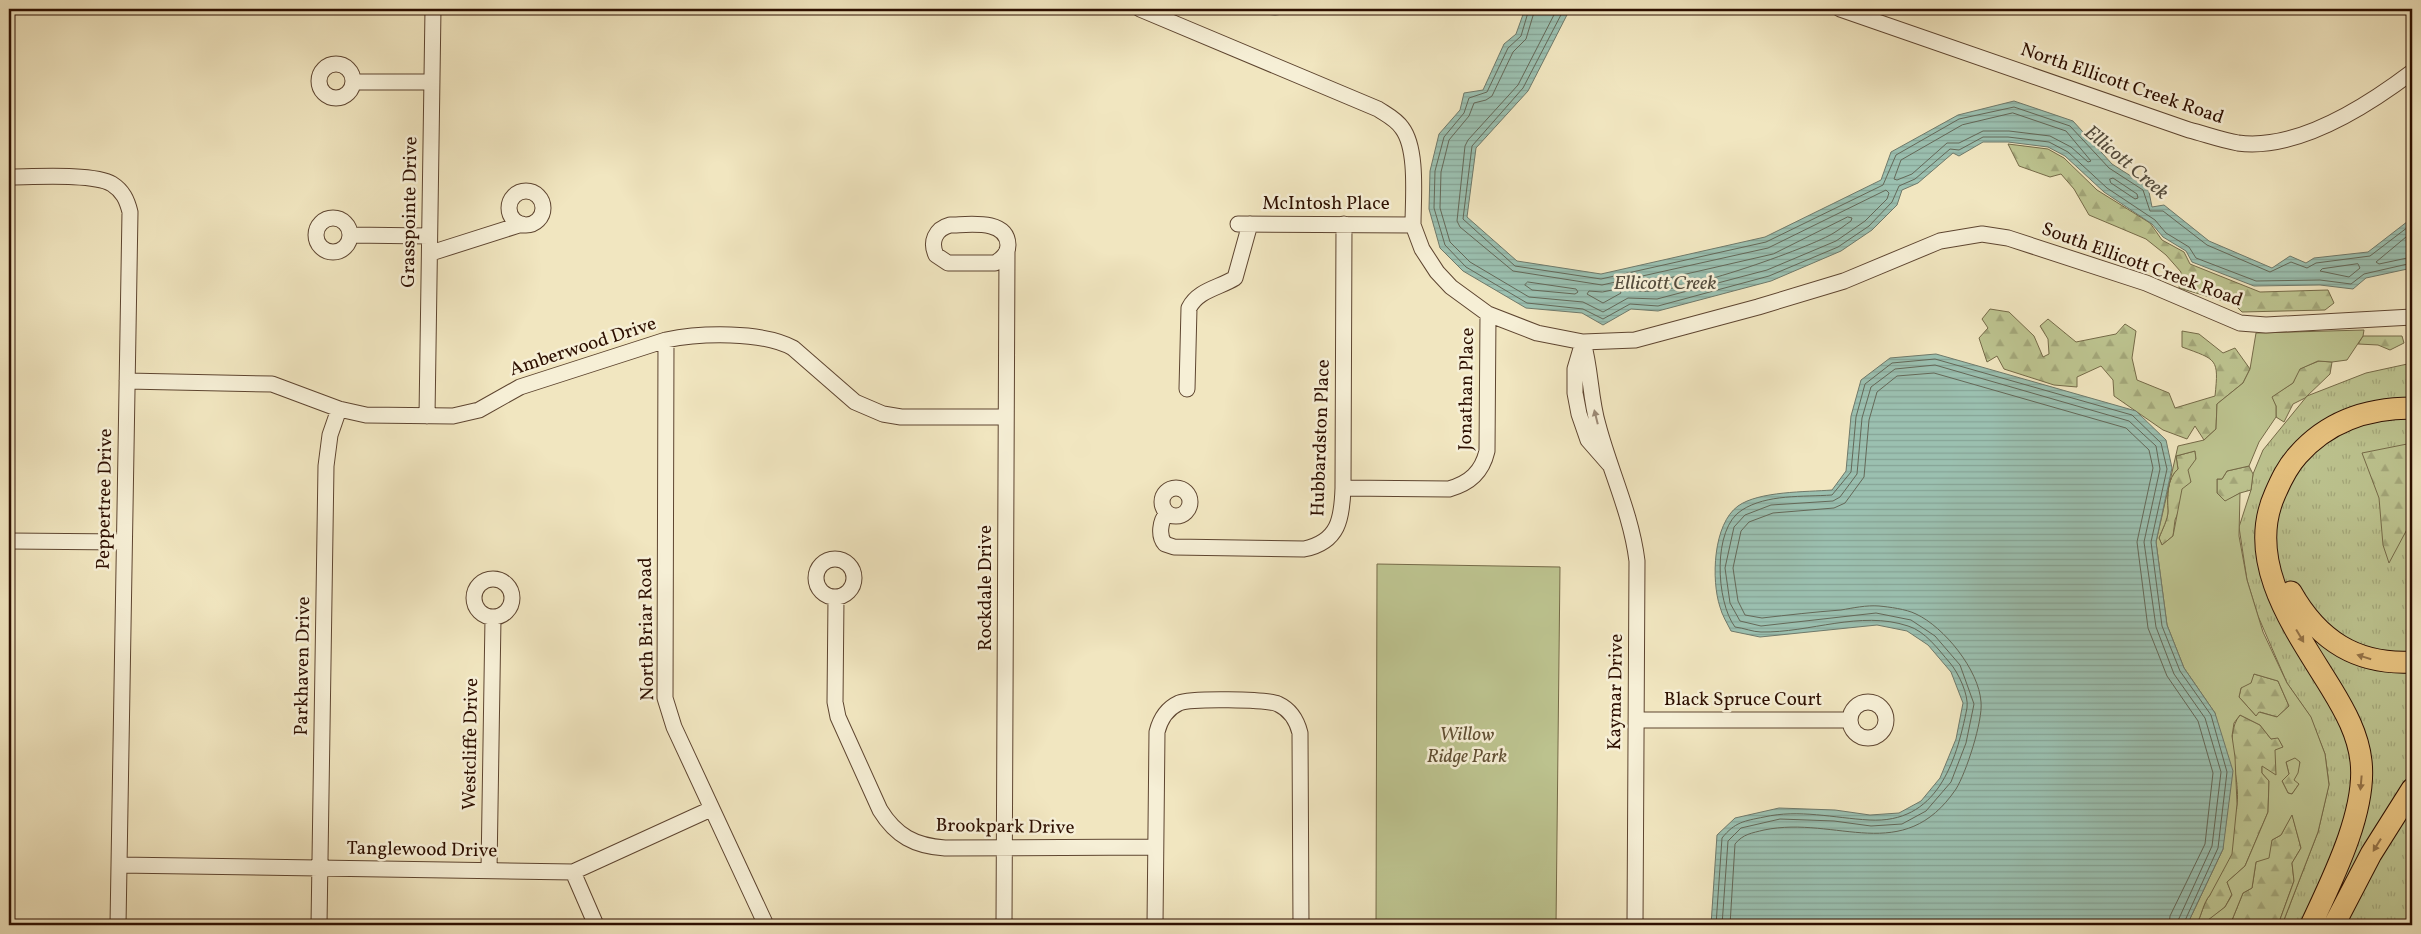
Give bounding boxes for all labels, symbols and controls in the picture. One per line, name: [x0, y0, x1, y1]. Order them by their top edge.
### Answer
street label: North Ellicott Creek Road: [2017, 37, 2227, 131]
water label: Ellicott Creek: [2078, 119, 2174, 207]
street label: Grasspointe Drive: [396, 136, 424, 288]
street label: McIntosh Place: [1262, 191, 1390, 217]
street label: South Ellicott Creek Road: [2038, 216, 2246, 314]
water label: Ellicott Creek: [1614, 270, 1716, 298]
street label: Amberwood Drive: [506, 311, 660, 383]
street label: Jonathan Place: [1453, 327, 1481, 451]
street label: Hubbardston Place: [1305, 359, 1337, 517]
one-way arrow: [1592, 410, 1600, 425]
street label: Peppertree Drive: [91, 428, 119, 570]
street label: Rockdale Drive: [973, 525, 999, 651]
street label: North Briar Road: [633, 557, 661, 701]
street label: Parkhaven Drive: [289, 596, 317, 736]
one-way arrow: [2296, 630, 2305, 643]
street label: Kaymar Drive: [1602, 634, 1630, 750]
one-way arrow: [2357, 652, 2372, 660]
street label: Westcliffe Drive: [457, 678, 485, 810]
street label: Black Spruce Court: [1664, 687, 1823, 713]
park label: Willow Ridge Park: [1427, 722, 1507, 770]
one-way arrow: [2357, 776, 2365, 792]
street label: Brookpark Drive: [935, 813, 1075, 841]
street label: Tanglewood Drive: [346, 836, 498, 864]
one-way arrow: [2372, 838, 2381, 852]

